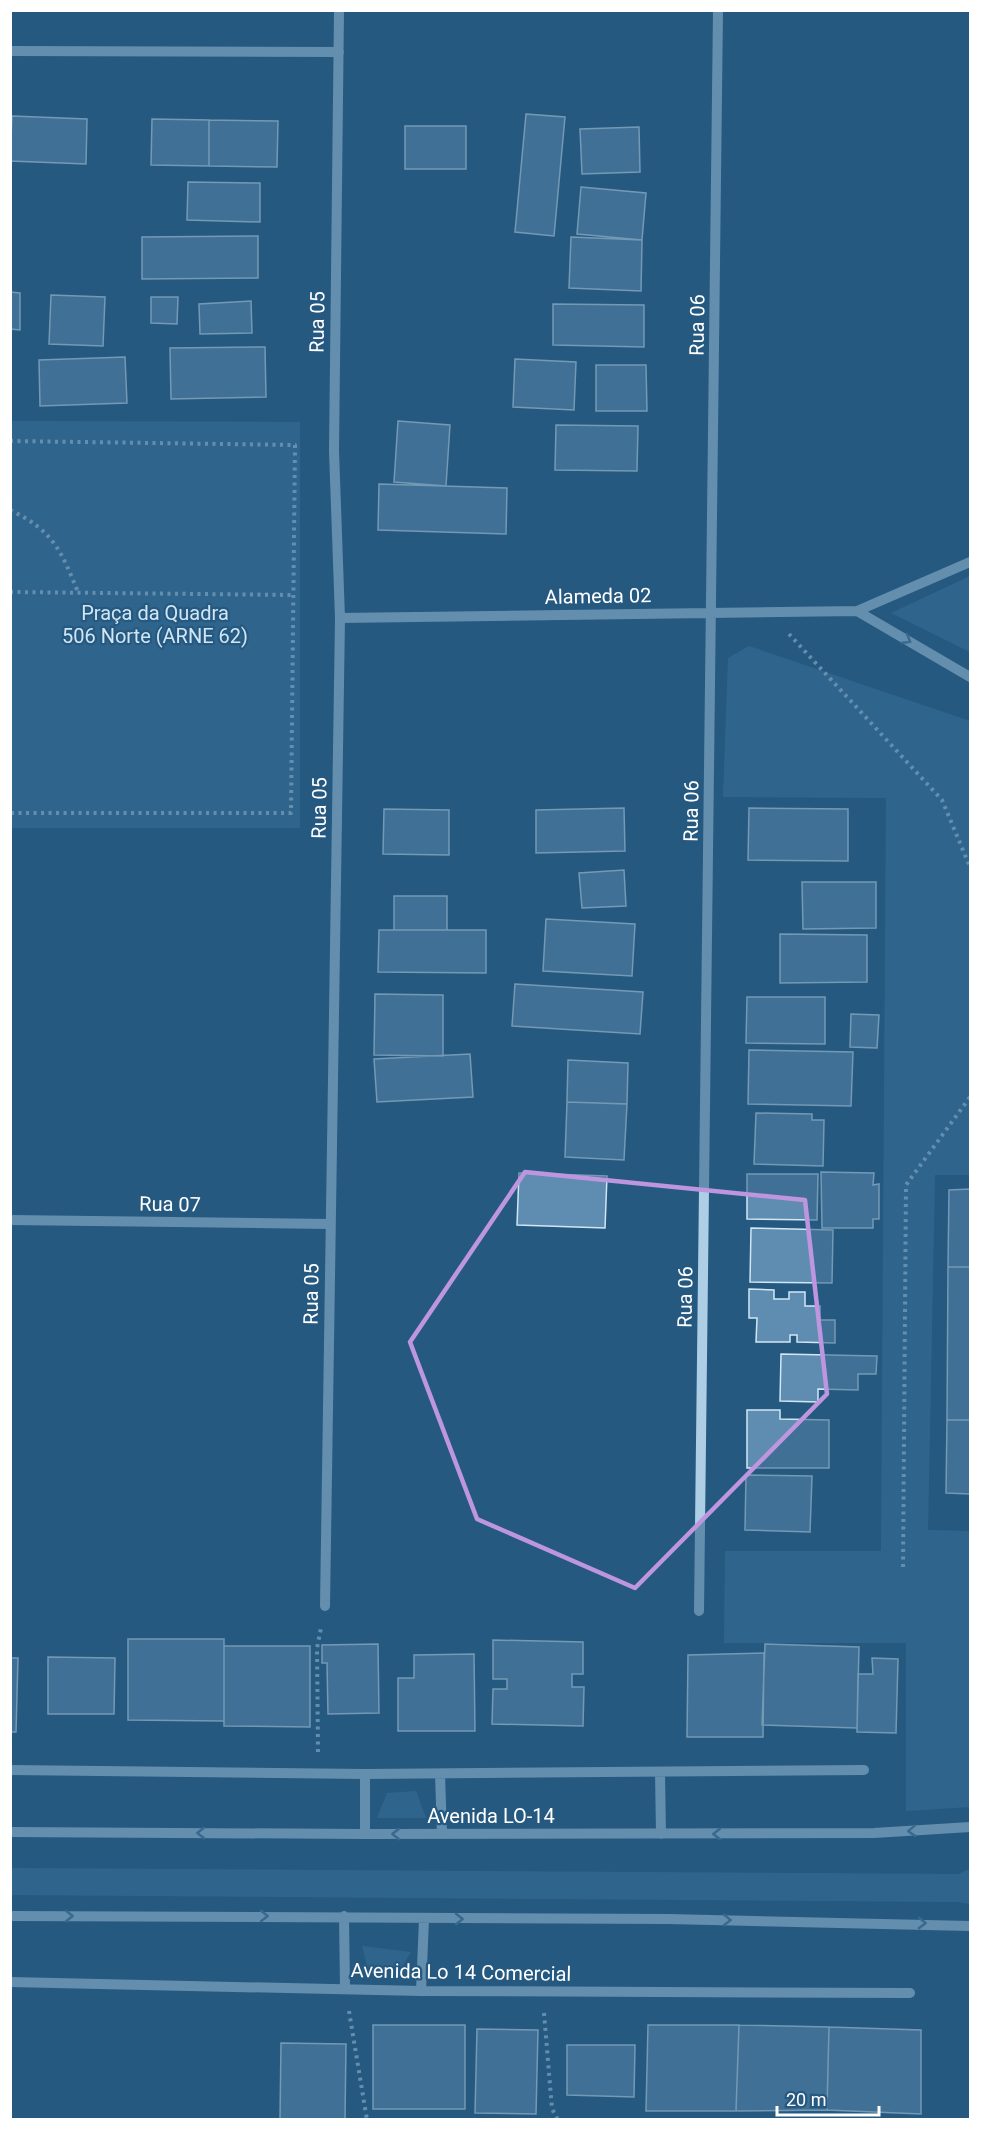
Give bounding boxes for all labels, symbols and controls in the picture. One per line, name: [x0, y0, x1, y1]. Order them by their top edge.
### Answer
street label: Rua 05: [304, 291, 330, 353]
street label: Rua 06: [684, 294, 710, 356]
street label: Alameda 02: [545, 583, 651, 609]
park label: Praça da Quadra 506 Norte (ARNE 62): [62, 601, 248, 648]
one-way arrow: [901, 633, 911, 644]
street label: Rua 05: [306, 777, 332, 839]
street label: Rua 06: [678, 780, 704, 842]
street label: Rua 07: [139, 1191, 201, 1217]
street label: Rua 05: [298, 1263, 324, 1325]
street label: Rua 06: [672, 1266, 698, 1328]
street label: Avenida LO-14: [427, 1804, 555, 1828]
one-way arrow: [908, 1825, 917, 1838]
one-way arrow: [197, 1827, 206, 1839]
one-way arrow: [392, 1828, 401, 1840]
one-way arrow: [713, 1828, 722, 1840]
one-way arrow: [64, 1910, 73, 1922]
one-way arrow: [259, 1910, 268, 1922]
one-way arrow: [454, 1913, 463, 1925]
one-way arrow: [722, 1914, 731, 1926]
one-way arrow: [917, 1917, 926, 1930]
street label: Avenida Lo 14 Comercial: [351, 1958, 571, 1986]
scale bar: [777, 2079, 879, 2117]
text: 20 m: [786, 2089, 826, 2110]

